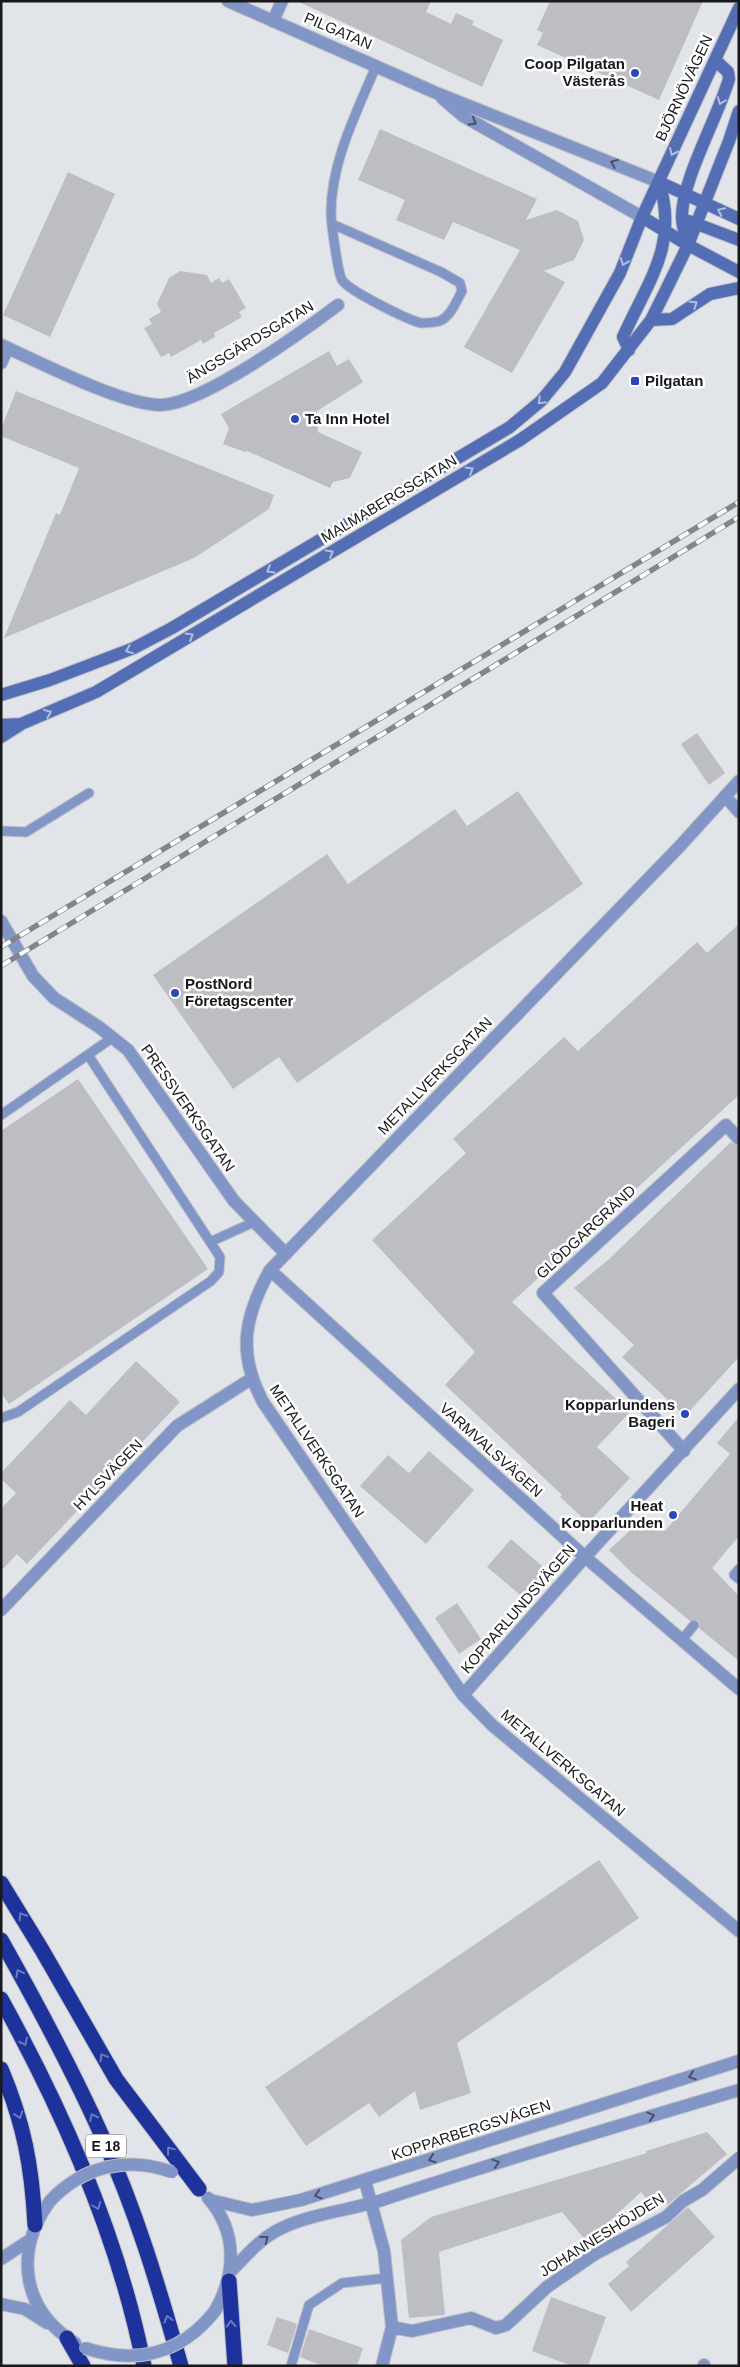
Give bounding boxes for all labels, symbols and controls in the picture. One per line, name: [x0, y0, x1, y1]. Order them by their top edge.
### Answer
street label: PILGATAN: [302, 9, 375, 52]
street label: BJÖRNÖVÄGEN: [652, 32, 716, 144]
place label: Coop Pilgatan Västerås: [524, 55, 625, 89]
marker: Coop Pilgatan Västerås: [629, 67, 641, 79]
one-way arrow: [717, 97, 727, 105]
one-way arrow: [467, 115, 476, 125]
one-way arrow: [669, 147, 679, 156]
one-way arrow: [610, 159, 619, 169]
one-way arrow: [718, 207, 727, 217]
one-way arrow: [620, 257, 630, 266]
street label: ÄNGSGÄRDSGATAN: [183, 297, 316, 386]
one-way arrow: [689, 301, 698, 310]
place label: Pilgatan: [645, 372, 703, 389]
marker: Pilgatan: [629, 375, 641, 387]
one-way arrow: [537, 395, 546, 404]
place label: Ta Inn Hotel: [305, 410, 390, 427]
marker: Ta Inn Hotel: [289, 413, 301, 425]
street label: MALMABERGSGATAN: [318, 451, 460, 546]
one-way arrow: [465, 466, 474, 476]
one-way arrow: [325, 549, 334, 559]
one-way arrow: [266, 564, 275, 574]
one-way arrow: [185, 632, 194, 642]
one-way arrow: [125, 645, 133, 655]
one-way arrow: [43, 709, 52, 719]
place label: PostNord Företagscenter: [185, 975, 294, 1009]
marker: PostNord Företagscenter: [169, 987, 181, 999]
street label: METALLVERKSGATAN: [374, 1013, 495, 1138]
street label: PRESSVERKSGATAN: [138, 1041, 239, 1174]
street label: GLÖDGARGRÄND: [533, 1181, 639, 1282]
street label: METALLVERKSGATAN: [267, 1381, 368, 1520]
place label: Kopparlundens Bageri: [565, 1396, 675, 1430]
street label: VARMVALSVÄGEN: [437, 1399, 546, 1500]
marker: Kopparlundens Bageri: [679, 1408, 691, 1420]
street label: HYLSVÄGEN: [70, 1436, 146, 1514]
place label: Heat Kopparlunden: [561, 1497, 663, 1531]
marker: Heat Kopparlunden: [667, 1509, 679, 1521]
street label: KOPPARLUNDSVÄGEN: [457, 1541, 578, 1676]
street label: METALLVERKSGATAN: [498, 1706, 629, 1819]
one-way arrow: [18, 1913, 28, 1922]
one-way arrow: [15, 1969, 25, 1978]
one-way arrow: [18, 2037, 28, 2046]
one-way arrow: [99, 2053, 109, 2062]
one-way arrow: [689, 2070, 697, 2080]
street label: KOPPARBERGSVÄGEN: [389, 2096, 553, 2163]
one-way arrow: [13, 2110, 23, 2118]
one-way arrow: [647, 2111, 655, 2121]
one-way arrow: [89, 2114, 99, 2123]
road number: E 18: [86, 2134, 126, 2158]
one-way arrow: [167, 2146, 176, 2156]
one-way arrow: [429, 2154, 437, 2164]
one-way arrow: [491, 2158, 499, 2168]
one-way arrow: [315, 2189, 323, 2199]
street label: JOHANNESHÖJDEN: [536, 2189, 667, 2280]
one-way arrow: [91, 2201, 101, 2210]
one-way arrow: [259, 2236, 269, 2245]
one-way arrow: [163, 2315, 173, 2323]
one-way arrow: [226, 2319, 237, 2327]

